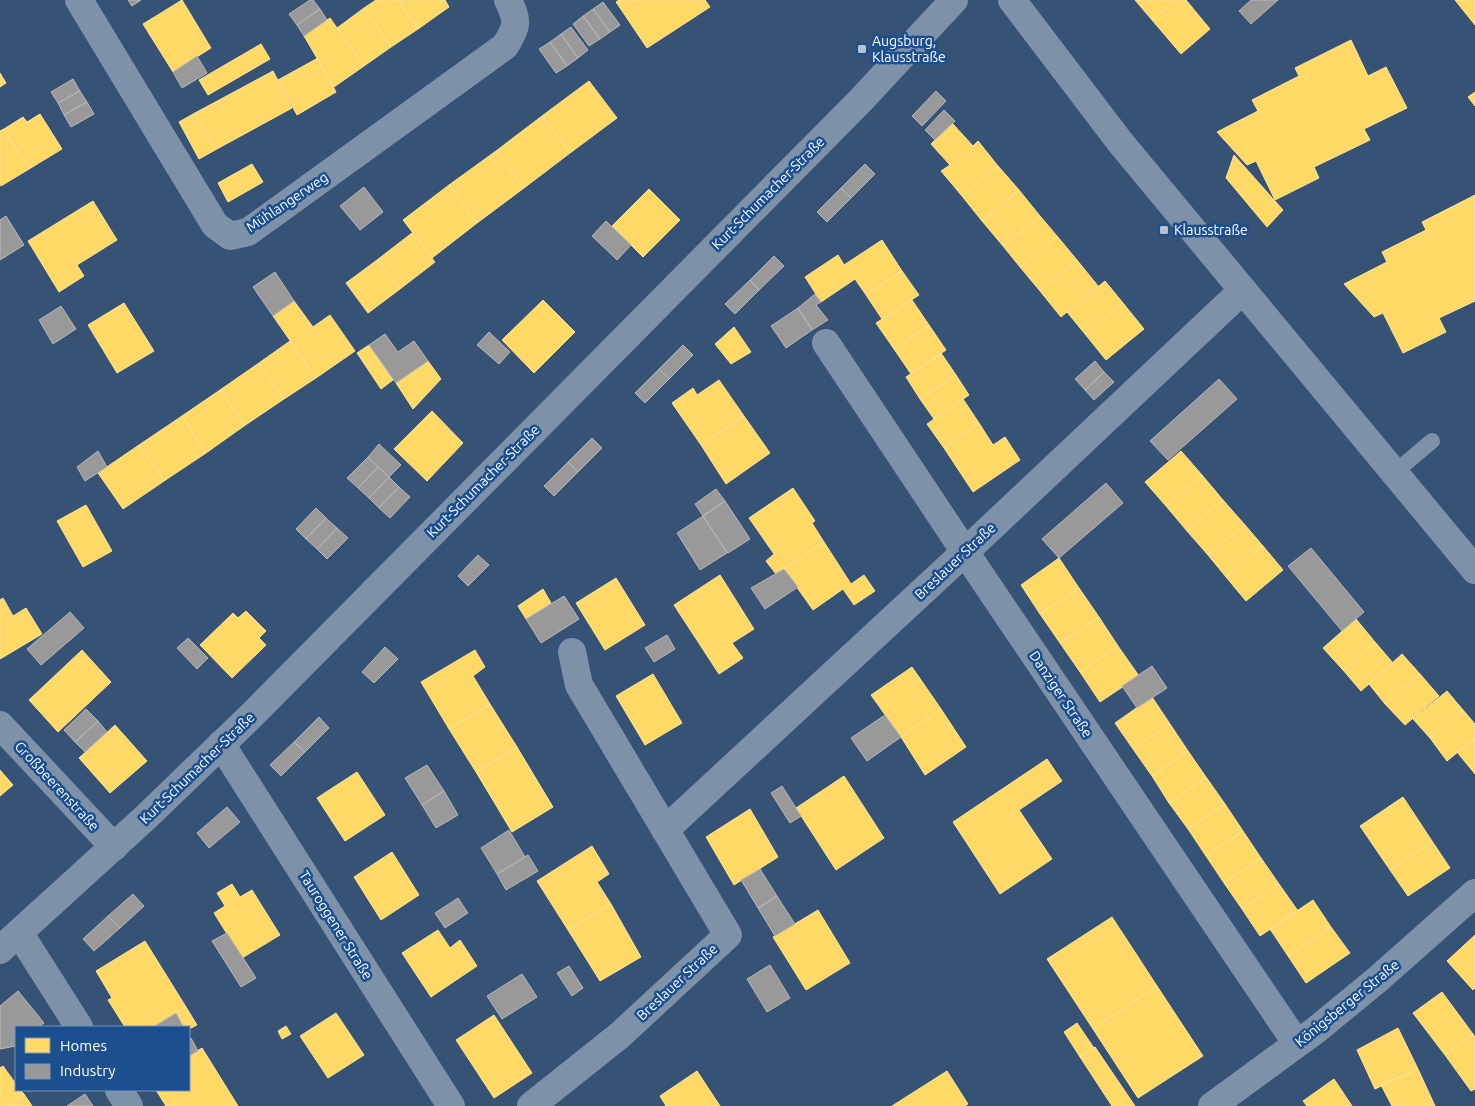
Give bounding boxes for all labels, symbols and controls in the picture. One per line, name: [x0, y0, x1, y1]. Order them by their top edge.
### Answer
place label: Augsburg, Klausstraße: [872, 33, 946, 65]
marker: Augsburg, Klausstraße: [856, 43, 868, 55]
street label: Kurt-Schumacher-Straße: [708, 133, 828, 253]
street label: Mühlangerweg: [243, 169, 331, 235]
place label: Klausstraße: [1174, 222, 1248, 238]
marker: Klausstraße: [1158, 224, 1170, 236]
street label: Kurt-Schumacher-Straße: [423, 421, 543, 541]
street label: Breslauer Straße: [911, 519, 999, 603]
street label: Danziger Straße: [1026, 648, 1096, 740]
street label: Kurt-Schumacher-Straße: [136, 709, 258, 827]
street label: Großbeerenstraße: [12, 738, 102, 834]
street label: Tauroggener Straße: [296, 868, 376, 982]
street label: Breslauer Straße: [633, 940, 721, 1024]
street label: Königsberger Straße: [1292, 956, 1402, 1050]
legend: [15, 1026, 190, 1091]
text: Homes: [60, 1037, 107, 1054]
text: Industry: [60, 1062, 115, 1079]

